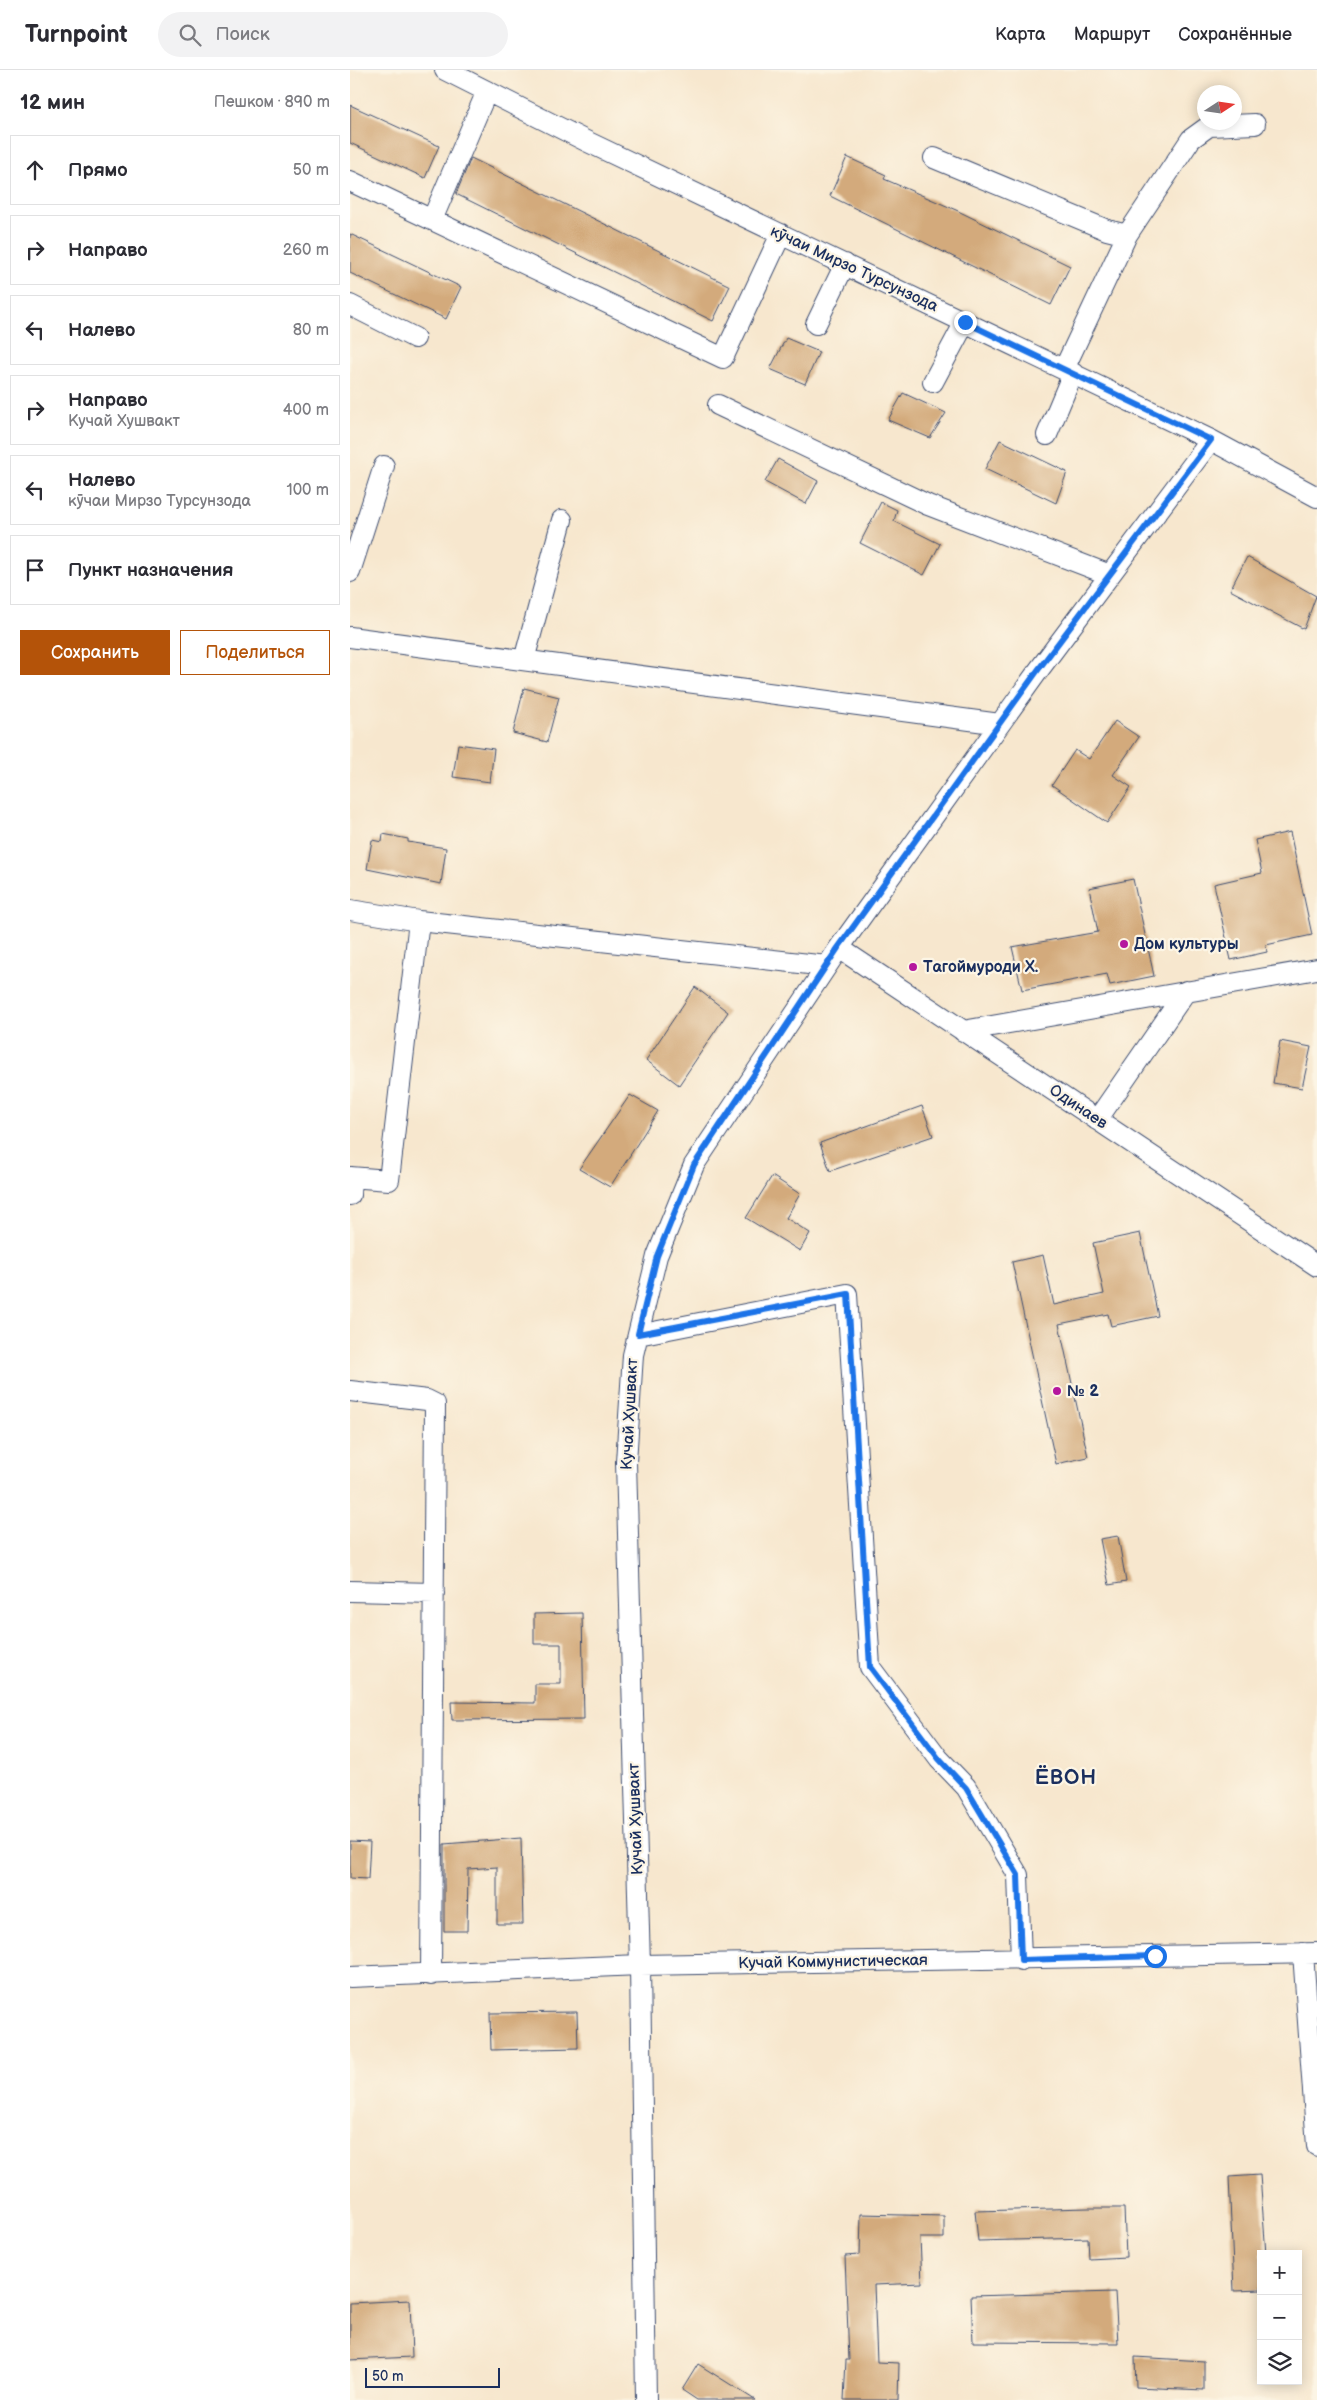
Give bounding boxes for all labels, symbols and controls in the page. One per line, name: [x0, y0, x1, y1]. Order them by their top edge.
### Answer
search box: [158, 12, 508, 57]
text: Turnpoint: [25, 20, 128, 49]
icon: search: [176, 21, 204, 49]
text: Поиск: [216, 23, 270, 46]
text: Карта: [995, 24, 1046, 45]
text: Маршрут: [1074, 24, 1150, 45]
text: Сохранённые: [1178, 24, 1292, 45]
north arrow: [1197, 85, 1242, 130]
text: 12 мин: [20, 90, 85, 115]
text: Пешком · 890 m: [214, 93, 330, 112]
icon: ahead: [21, 156, 49, 184]
text: Прямо: [68, 159, 128, 182]
text: 50 m: [293, 161, 329, 180]
street label: кӯчаи Мирзо Турсунзода: [767, 222, 941, 316]
icon: right: [21, 236, 49, 264]
text: Направо: [68, 239, 148, 262]
text: 260 m: [283, 241, 329, 260]
route end: [954, 311, 977, 334]
icon: left: [21, 316, 49, 344]
text: Налево: [68, 319, 135, 342]
text: 80 m: [293, 321, 329, 340]
text: Направо: [68, 389, 148, 412]
icon: right: [21, 396, 49, 424]
text: 400 m: [283, 401, 329, 420]
text: Кучай Хушвакт: [68, 412, 180, 431]
text: Налево: [68, 469, 135, 492]
icon: left: [21, 476, 49, 504]
text: 100 m: [286, 481, 329, 500]
text: кӯчаи Мирзо Турсунзода: [68, 492, 251, 511]
icon: arrive: [21, 556, 49, 584]
text: Пункт назначения: [68, 559, 233, 582]
button: Сохранить: [20, 630, 170, 675]
button: Поделиться: [180, 630, 330, 675]
place label: Дом культуры: [1134, 935, 1239, 954]
marker: Дом культуры: [1118, 938, 1130, 950]
place label: Тагоймуроди Х.: [923, 958, 1039, 977]
marker: Тагоймуроди Х.: [907, 961, 919, 973]
street label: Одинаев: [1045, 1081, 1111, 1134]
street label: Кучай Хушвакт: [618, 1357, 642, 1470]
place label: № 2: [1067, 1382, 1099, 1401]
marker: № 2: [1051, 1385, 1063, 1397]
street label: Кучай Хушвакт: [625, 1762, 647, 1875]
district label: ЁВОН: [1035, 1765, 1097, 1790]
route start: [1144, 1945, 1167, 1968]
street label: Кучай Коммунистическая: [738, 1951, 928, 1973]
map controls: [1257, 2250, 1302, 2385]
button: +: [1257, 2250, 1302, 2295]
button: −: [1257, 2295, 1302, 2340]
button: layers: [1257, 2340, 1302, 2385]
scale bar: [365, 2365, 500, 2388]
text: 50 m: [372, 2368, 404, 2385]

